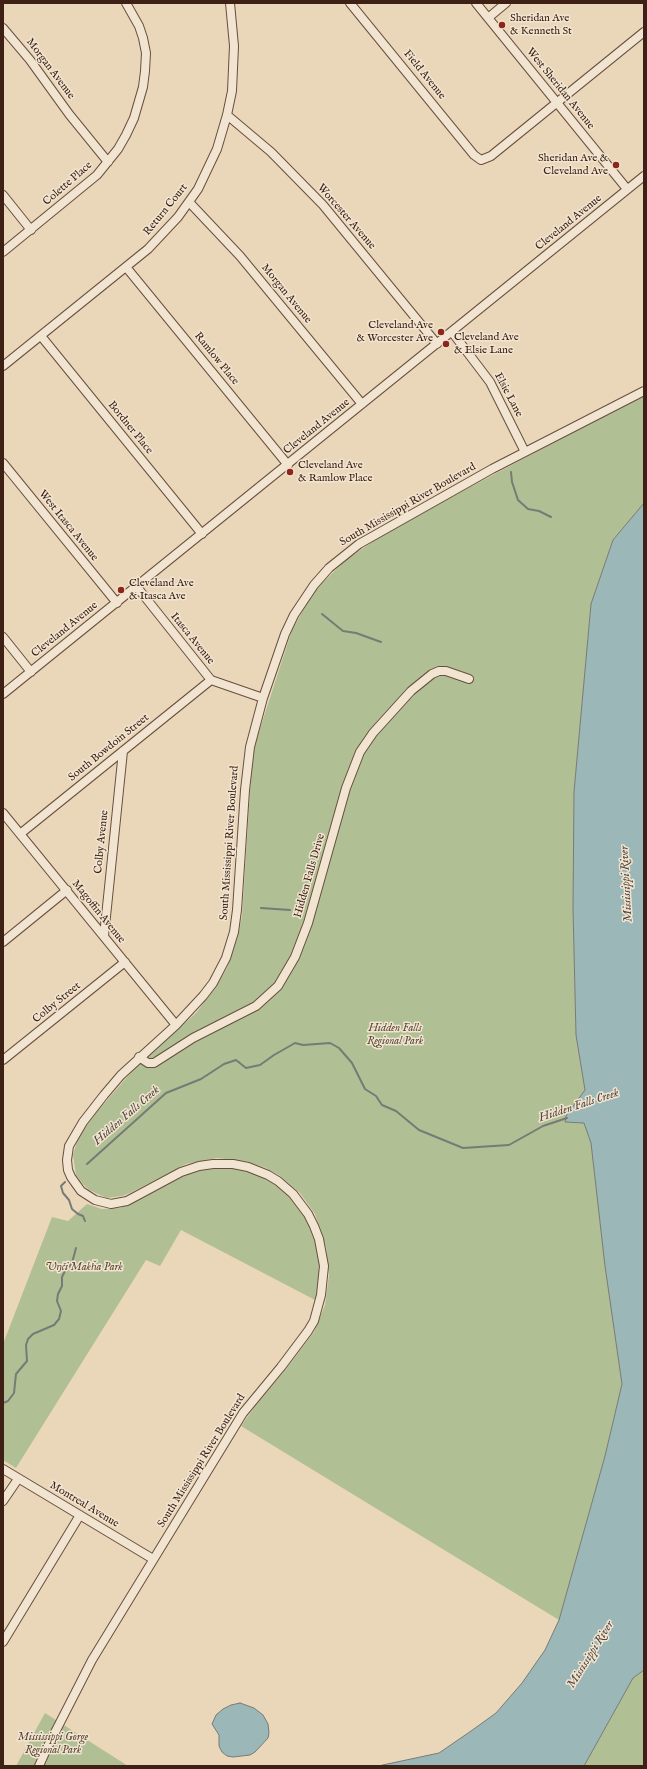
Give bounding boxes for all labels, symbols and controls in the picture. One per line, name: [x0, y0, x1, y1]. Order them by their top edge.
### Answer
place label: Sheridan Ave & Kenneth St: [510, 12, 572, 38]
marker: Sheridan Ave & Kenneth St: [497, 20, 507, 30]
street label: Morgan Avenue: [23, 36, 77, 102]
street label: West Sheridan Avenue: [523, 46, 597, 132]
street label: Field Avenue: [400, 48, 448, 102]
place label: Sheridan Ave & Cleveland Ave: [538, 152, 608, 178]
street label: Colette Place: [41, 159, 95, 209]
marker: Sheridan Ave & Cleveland Ave: [611, 160, 621, 170]
street label: Return Court: [141, 182, 191, 238]
street label: Worcester Avenue: [314, 182, 378, 252]
street label: Cleveland Avenue: [533, 192, 605, 254]
street label: Morgan Avenue: [258, 262, 314, 326]
place label: Cleveland Ave & Worcester Ave: [357, 319, 433, 345]
marker: Cleveland Ave & Worcester Ave: [436, 327, 446, 337]
street label: Ramlow Place: [191, 330, 241, 388]
place label: Cleveland Ave & Elsie Lane: [454, 331, 519, 357]
marker: Cleveland Ave & Elsie Lane: [441, 339, 451, 349]
street label: Elsie Lane: [491, 371, 525, 419]
street label: Cleveland Avenue: [281, 396, 353, 458]
street label: Bordner Place: [105, 399, 155, 457]
place label: Cleveland Ave & Ramlow Place: [298, 459, 373, 485]
street label: South Mississippi River Boulevard: [338, 461, 478, 549]
marker: Cleveland Ave & Ramlow Place: [285, 467, 295, 477]
street label: West Itasca Avenue: [35, 488, 101, 564]
place label: Cleveland Ave & Itasca Ave: [129, 577, 194, 603]
marker: Cleveland Ave & Itasca Ave: [116, 585, 126, 595]
street label: Cleveland Avenue: [29, 599, 101, 661]
street label: Itasca Avenue: [167, 611, 217, 667]
street label: South Bowdoin Street: [66, 711, 152, 785]
street label: South Mississippi River Boulevard: [218, 765, 242, 921]
street label: Colby Avenue: [92, 810, 112, 874]
street label: Hidden Falls Drive: [292, 832, 328, 920]
water label: Mississippi River: [618, 845, 636, 923]
street label: Magoffin Avenue: [69, 878, 127, 946]
street label: Colby Street: [30, 980, 84, 1026]
park label: Hidden Falls Regional Park: [367, 1022, 423, 1048]
water label: Hidden Falls Creek: [91, 1083, 163, 1149]
water label: Hidden Falls Creek: [537, 1086, 621, 1126]
park label: Uŋči Makȟa Park: [45, 1261, 123, 1275]
street label: South Mississippi River Boulevard: [155, 1392, 249, 1530]
street label: Montreal Avenue: [47, 1479, 121, 1531]
water label: Mississippi River: [565, 1619, 617, 1691]
park label: Mississippi Gorge Regional Park: [18, 1731, 88, 1757]

